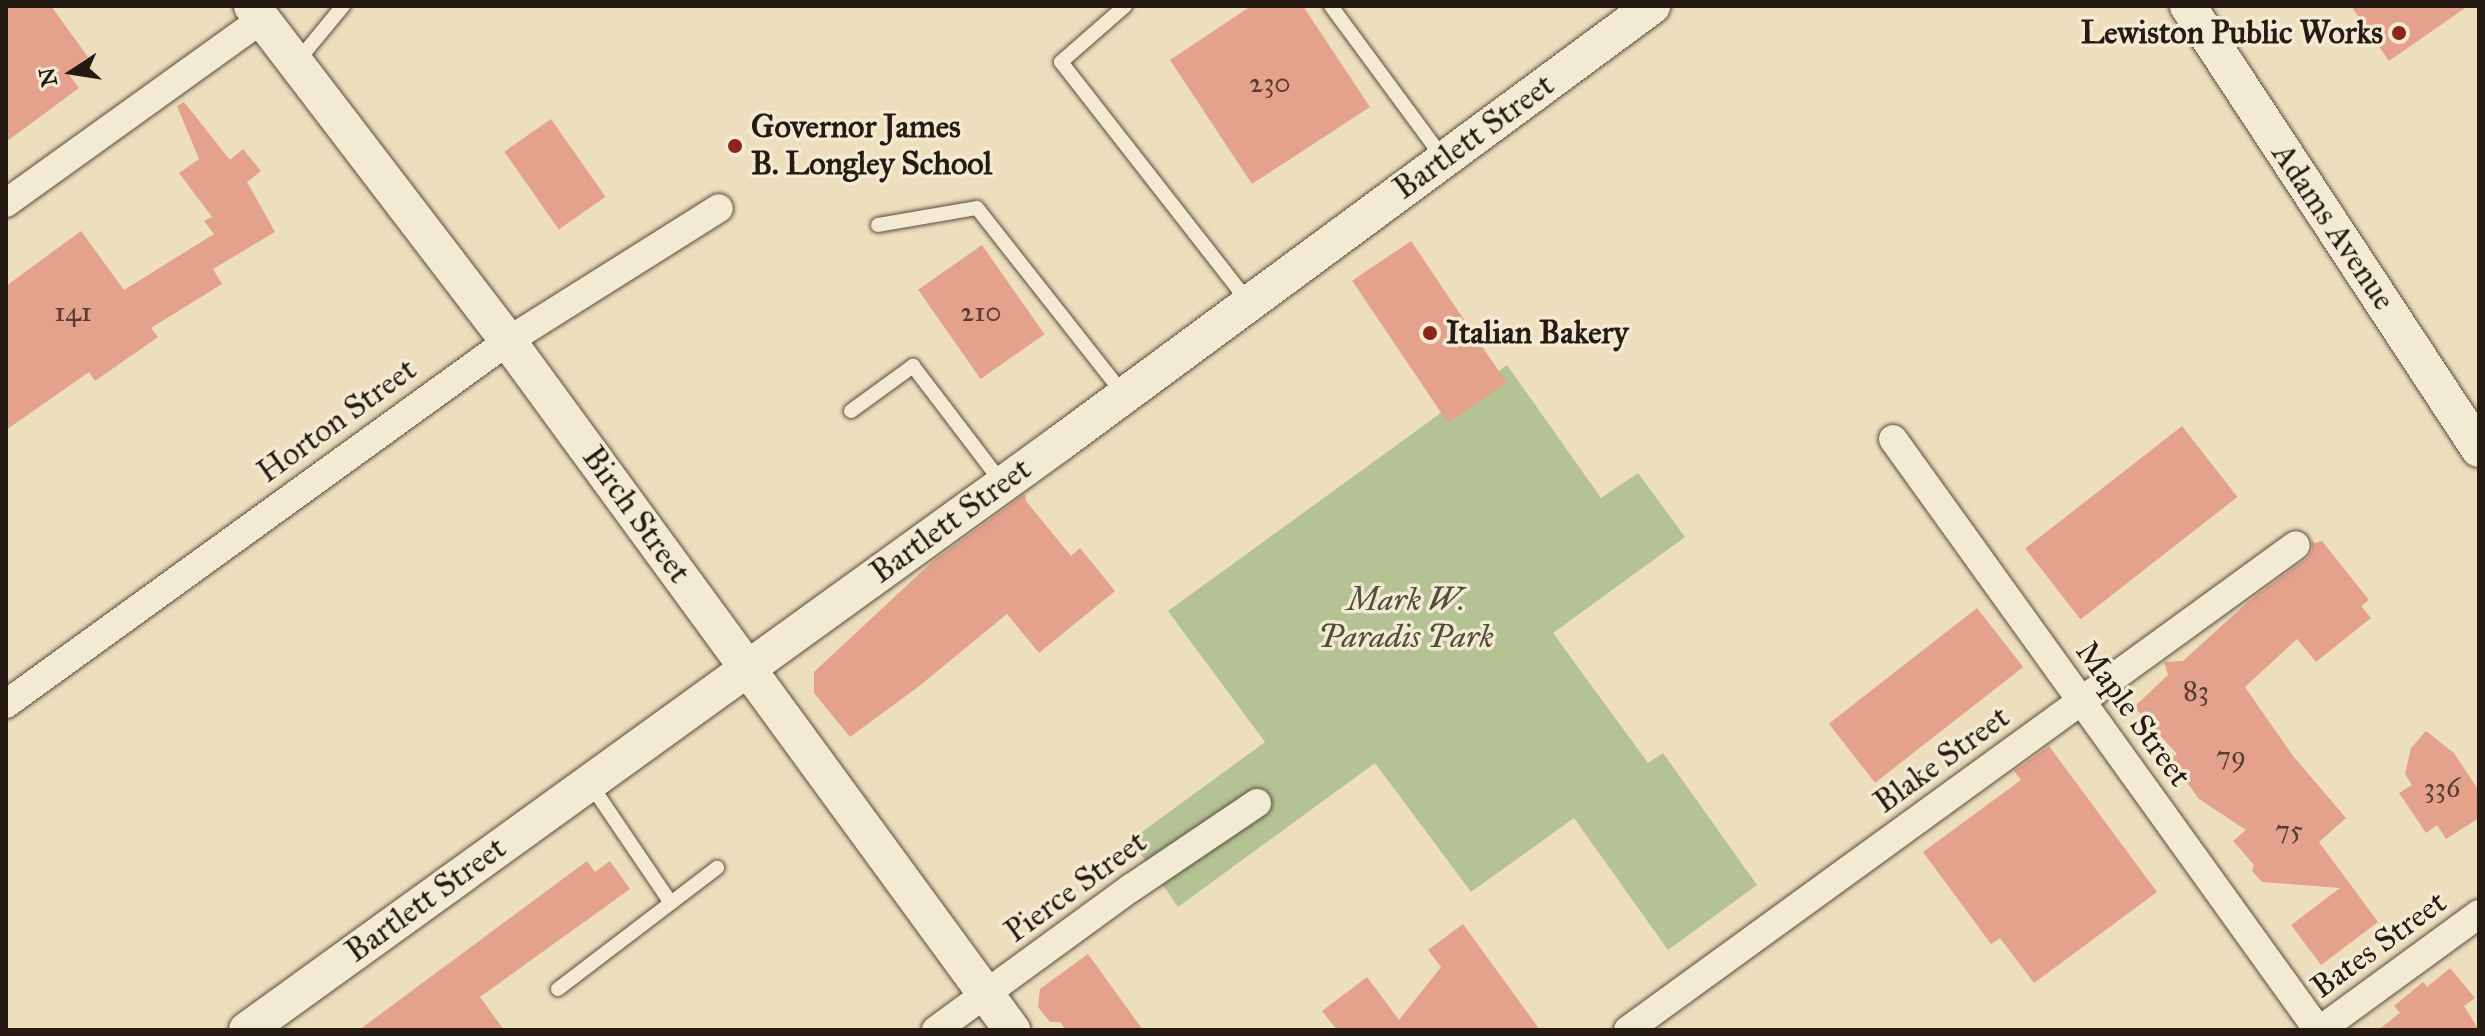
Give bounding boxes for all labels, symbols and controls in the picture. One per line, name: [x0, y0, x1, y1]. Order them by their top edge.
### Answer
place label: Lewiston Public Works: [2081, 14, 2383, 52]
marker: Lewiston Public Works: [2390, 24, 2408, 42]
north arrow: [32, 32, 112, 112]
text: N: [33, 65, 63, 89]
house number: 230: [1249, 66, 1291, 100]
street label: Bartlett Street: [1386, 66, 1562, 208]
place label: Governor James B. Longley School: [751, 109, 992, 184]
street label: Adams Avenue: [2263, 136, 2403, 318]
marker: Governor James B. Longley School: [726, 137, 744, 155]
house number: 141: [54, 295, 92, 329]
house number: 210: [960, 295, 1002, 329]
place label: Italian Bakery: [1446, 314, 1629, 352]
marker: Italian Bakery: [1421, 324, 1439, 342]
street label: Horton Street: [250, 351, 424, 491]
street label: Birch Street: [574, 439, 698, 591]
street label: Bartlett Street: [863, 450, 1039, 592]
park label: Mark W. Paradis Park: [1318, 582, 1494, 657]
street label: Maple Street: [2067, 634, 2199, 794]
house number: 83: [2183, 674, 2209, 708]
street label: Blake Street: [1867, 698, 2017, 822]
house number: 79: [2216, 739, 2246, 773]
house number: 336: [2424, 771, 2460, 805]
house number: 75: [2275, 813, 2303, 847]
street label: Pierce Street: [998, 823, 1154, 951]
street label: Bartlett Street: [338, 829, 514, 971]
street label: Bates Street: [2304, 883, 2454, 1007]

